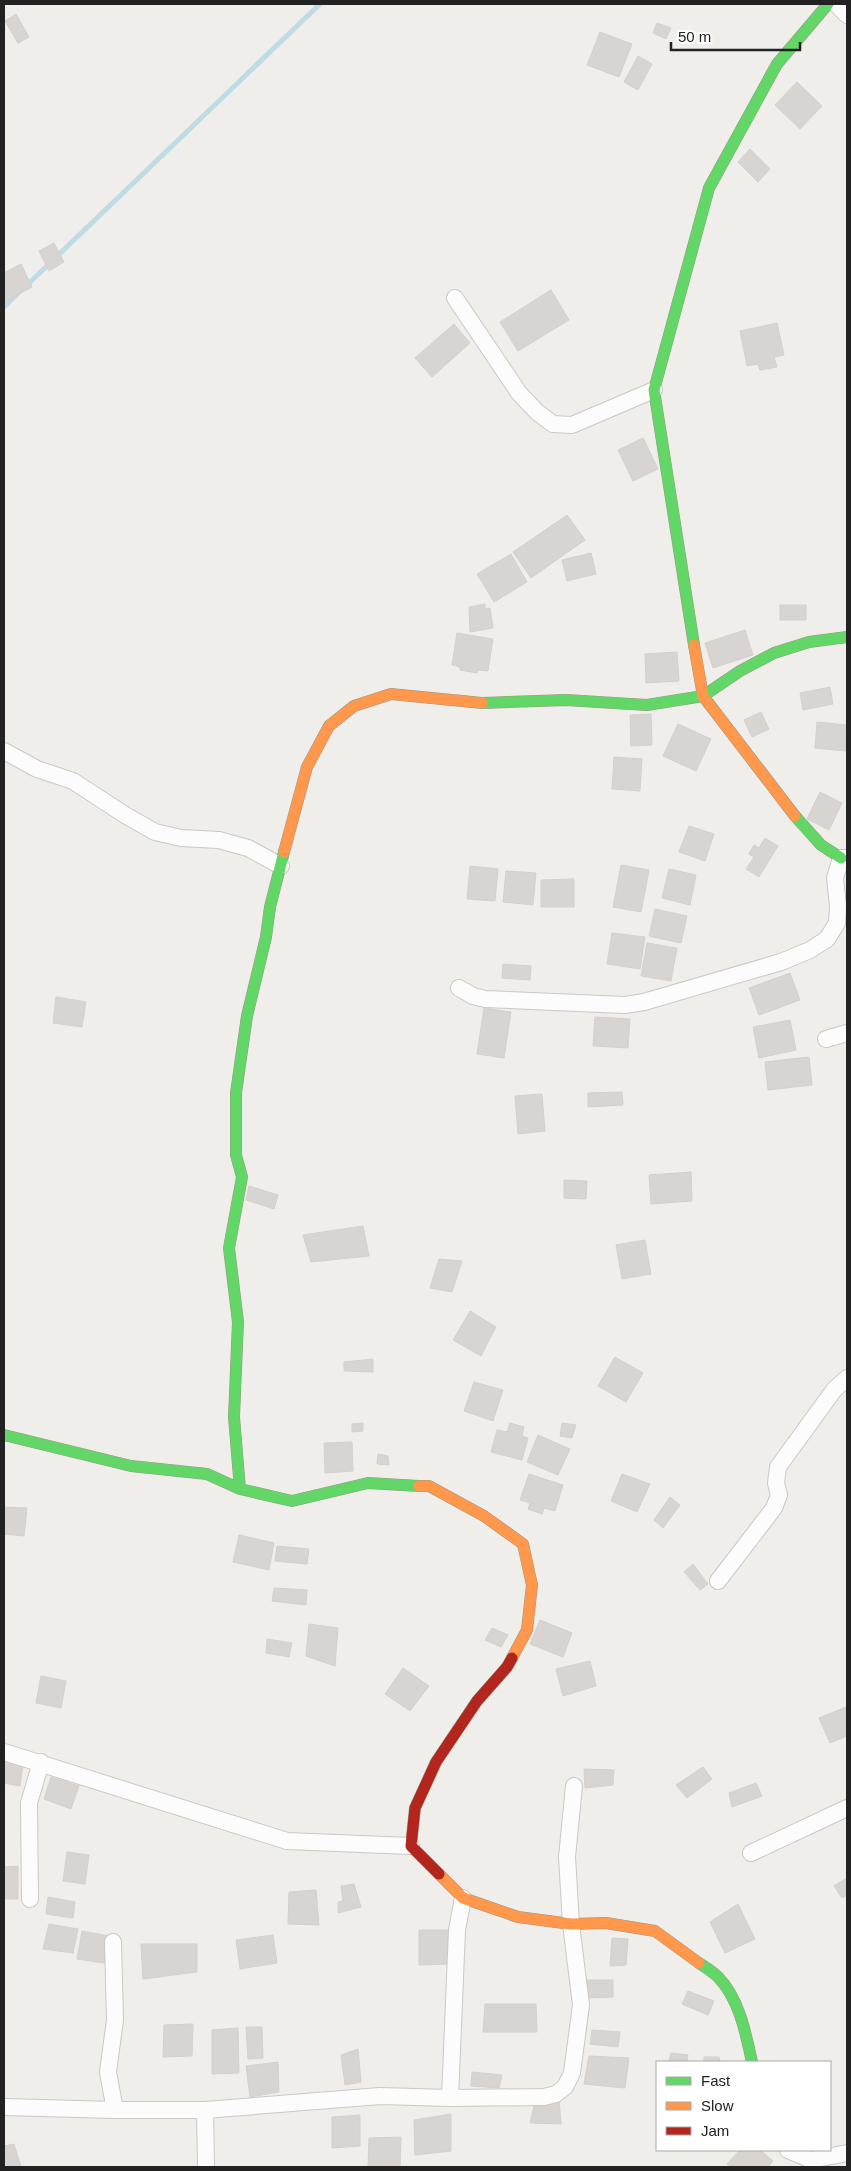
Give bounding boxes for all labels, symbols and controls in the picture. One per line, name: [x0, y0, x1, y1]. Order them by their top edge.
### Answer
scale bar: [671, 20, 800, 52]
text: 50 m: [678, 28, 711, 45]
legend: [656, 2061, 831, 2151]
text: Fast: [701, 2072, 731, 2089]
text: Slow: [701, 2097, 734, 2114]
text: Jam: [701, 2122, 729, 2139]

